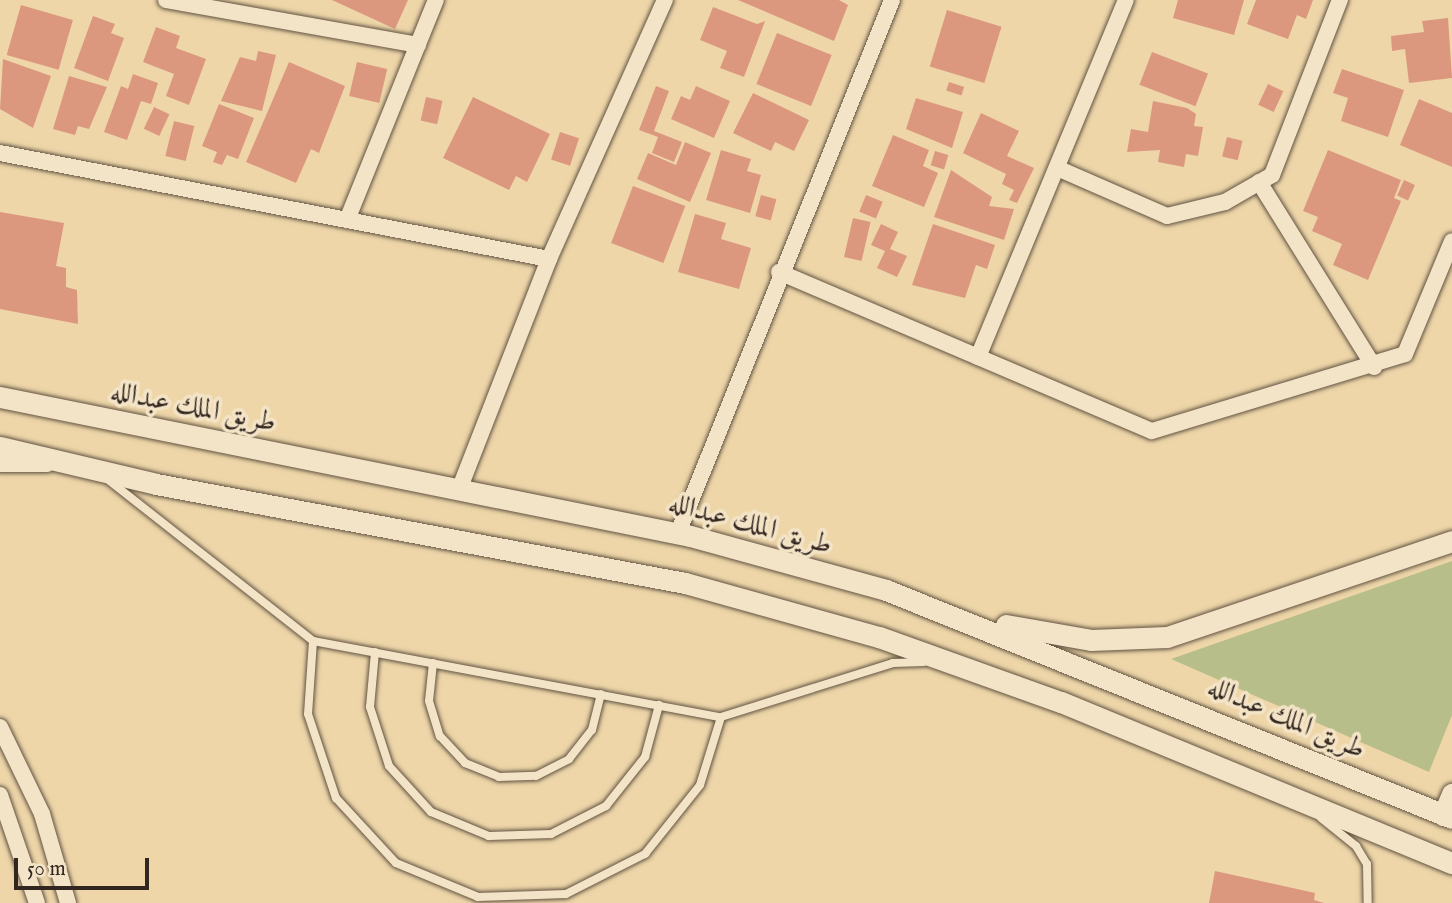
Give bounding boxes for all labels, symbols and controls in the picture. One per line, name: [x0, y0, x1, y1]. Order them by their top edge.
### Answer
street label: طريق الملك عبدالله: [107, 376, 279, 440]
street label: طريق الملك عبدالله: [665, 487, 835, 563]
street label: طريق الملك عبدالله: [1202, 671, 1370, 767]
scale bar: [18, 844, 152, 888]
text: 50 m: [27, 856, 66, 883]

